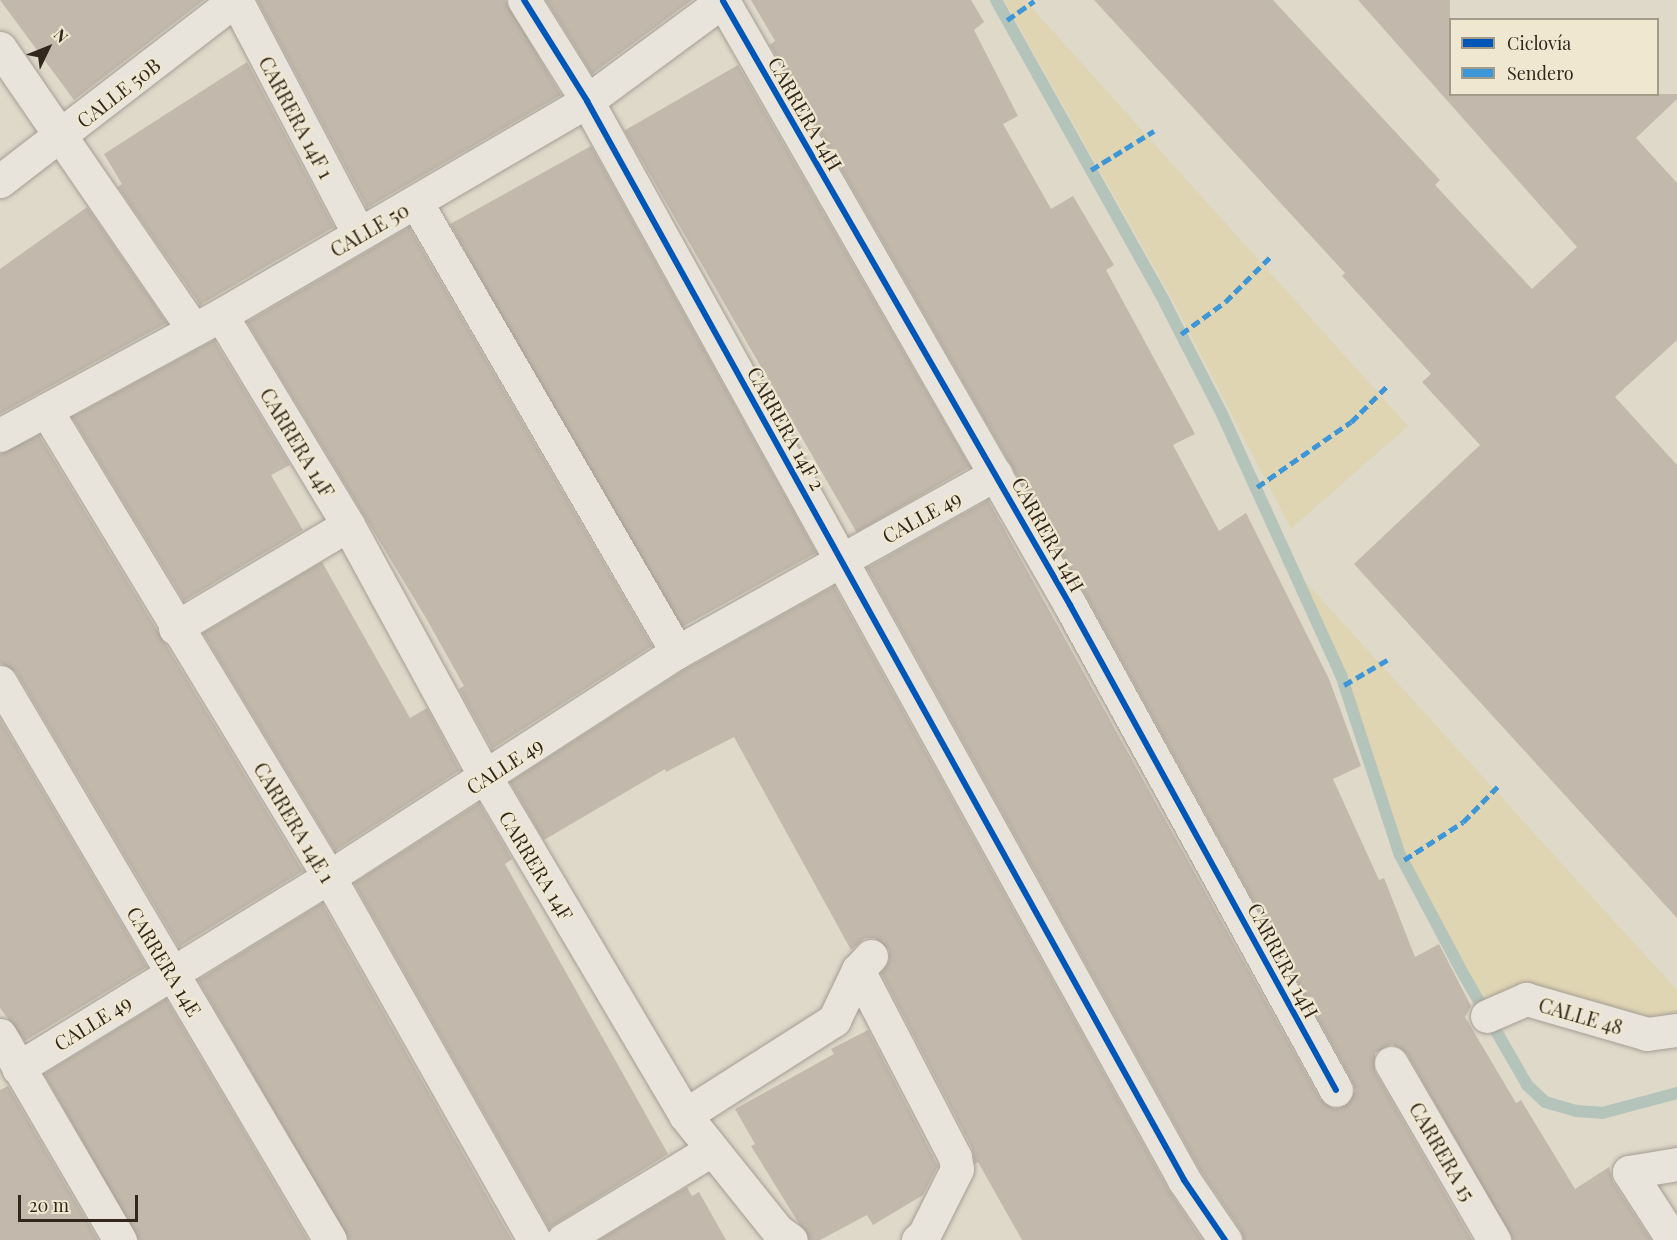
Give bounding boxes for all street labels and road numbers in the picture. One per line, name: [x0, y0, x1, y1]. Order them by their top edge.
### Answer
street label: CARRERA 14F 1: [255, 51, 339, 183]
street label: CALLE 50B: [71, 52, 165, 132]
street label: CARRERA 14H: [764, 52, 848, 174]
street label: CALLE 50: [325, 197, 413, 261]
street label: CARRERA 14F 2: [743, 362, 831, 494]
street label: CARRERA 14F: [256, 383, 340, 501]
street label: CARRERA 14H: [1008, 473, 1090, 595]
street label: CALLE 49: [877, 484, 965, 548]
street label: CALLE 49: [461, 731, 547, 799]
street label: CARRERA 14E 1: [250, 757, 340, 887]
street label: CARRERA 14F: [495, 806, 579, 924]
street label: CARRERA 14H: [1244, 898, 1324, 1022]
street label: CARRERA 14E: [123, 902, 207, 1020]
street label: CALLE 49: [49, 989, 135, 1055]
street label: CALLE 48: [1536, 991, 1626, 1039]
street label: CARRERA 15: [1405, 1097, 1481, 1205]

